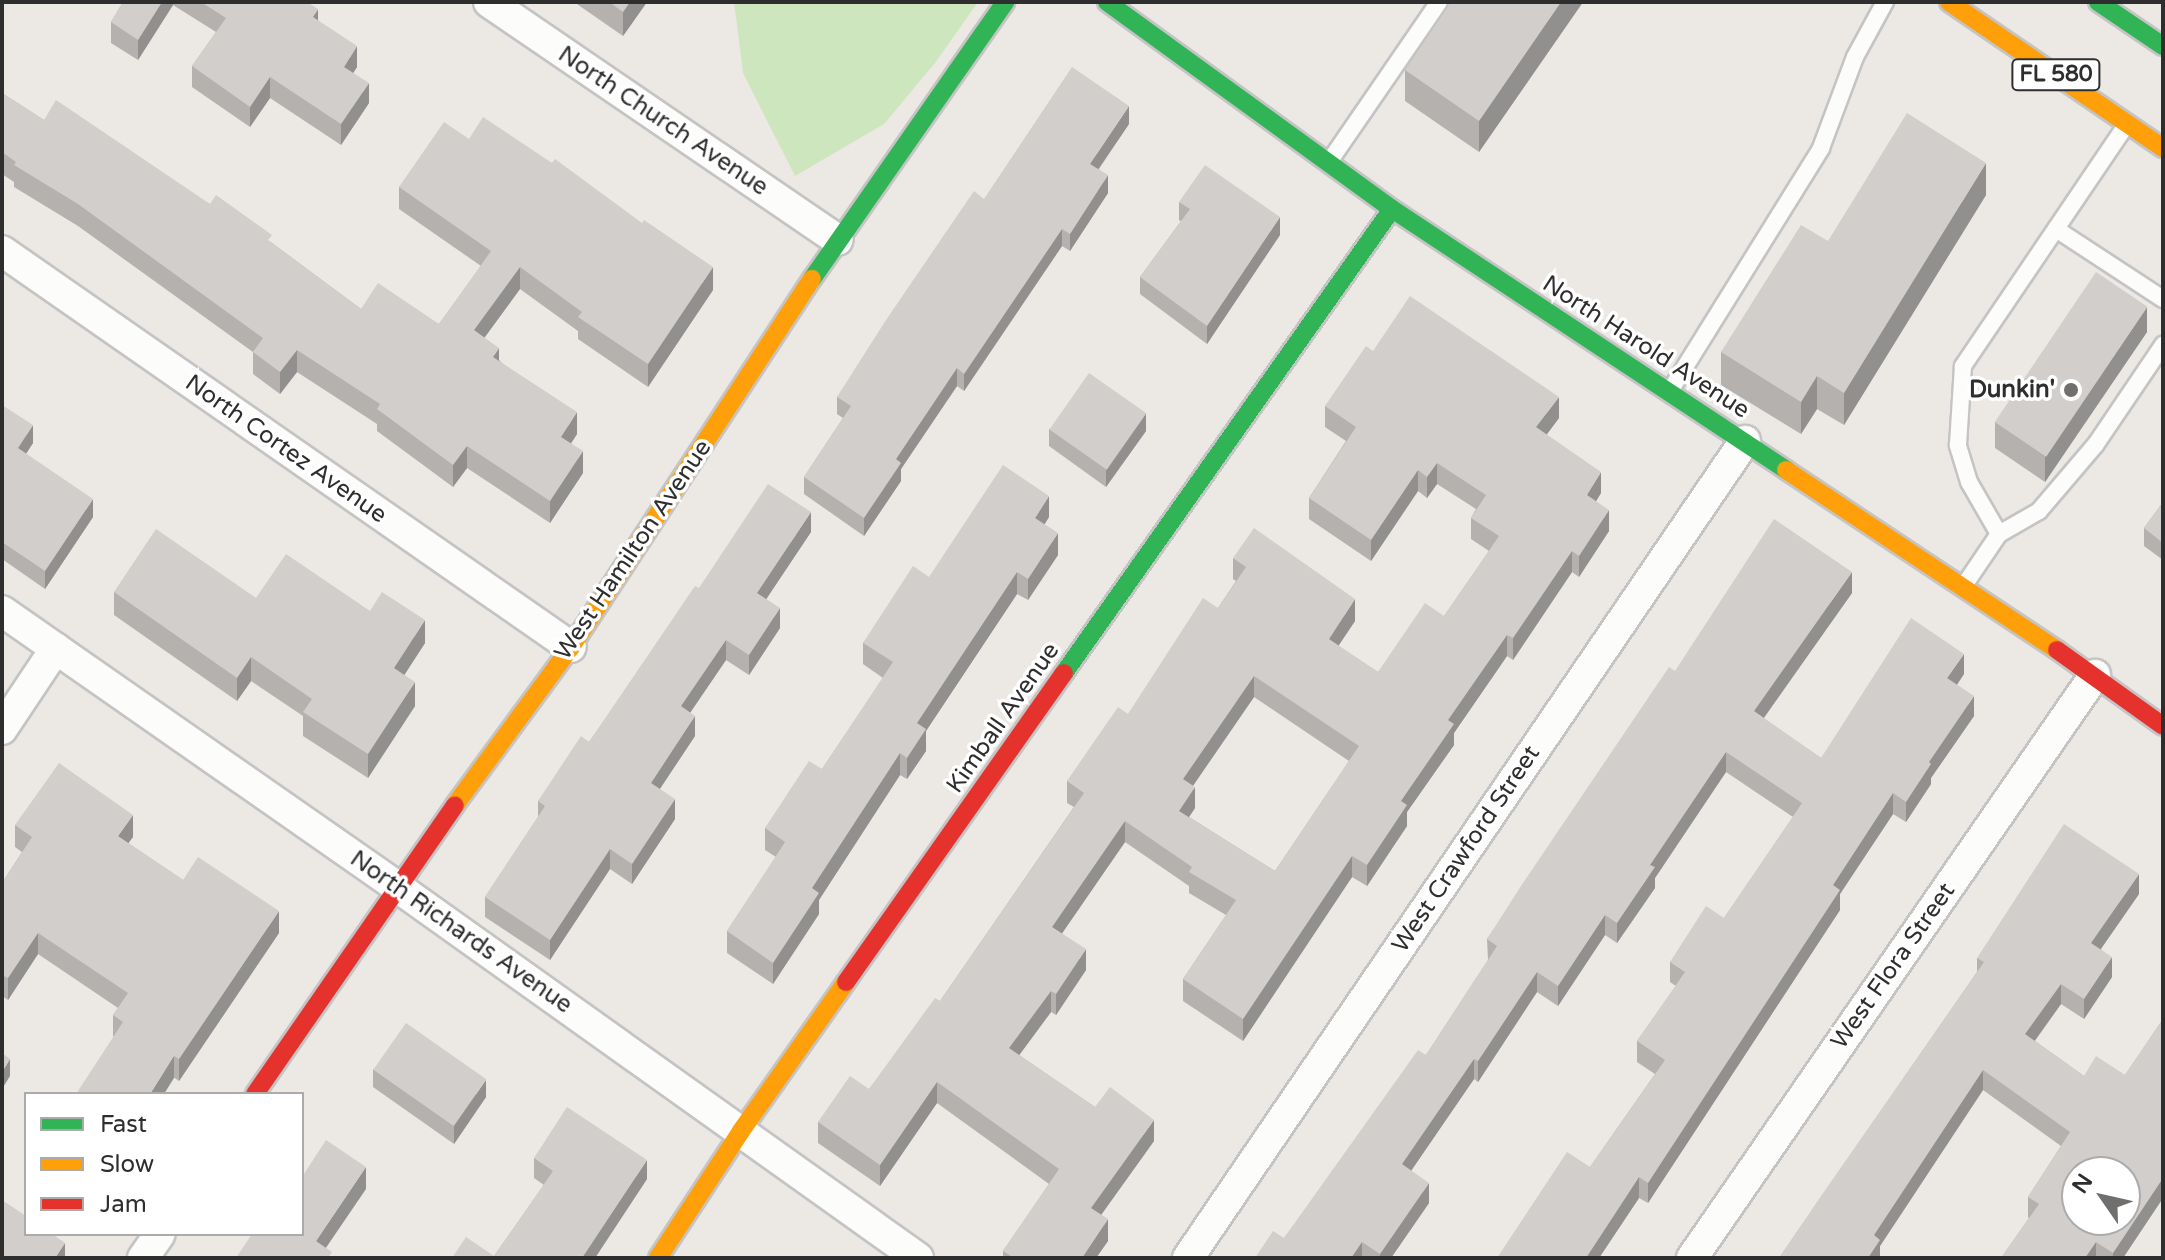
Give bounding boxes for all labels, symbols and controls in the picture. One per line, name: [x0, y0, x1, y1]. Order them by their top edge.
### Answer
street label: North Church Avenue: [553, 40, 773, 202]
road number: FL 580: [2010, 57, 2102, 93]
street label: North Harold Avenue: [1537, 269, 1755, 425]
street label: North Cortez Avenue: [180, 369, 392, 529]
place label: Dunkin': [1969, 376, 2055, 404]
marker: Dunkin': [2062, 381, 2080, 399]
street label: West Hamilton Avenue: [548, 434, 718, 666]
street label: Kimball Avenue: [940, 637, 1066, 799]
street label: West Crawford Street: [1386, 740, 1546, 958]
street label: North Richards Avenue: [344, 844, 578, 1020]
street label: West Flora Street: [1825, 877, 1961, 1055]
legend: [24, 1092, 304, 1236]
text: Fast: [100, 1110, 147, 1139]
text: Slow: [100, 1150, 154, 1179]
north arrow: [2061, 1156, 2141, 1236]
text: N: [2067, 1169, 2098, 1198]
text: Jam: [100, 1190, 147, 1219]

